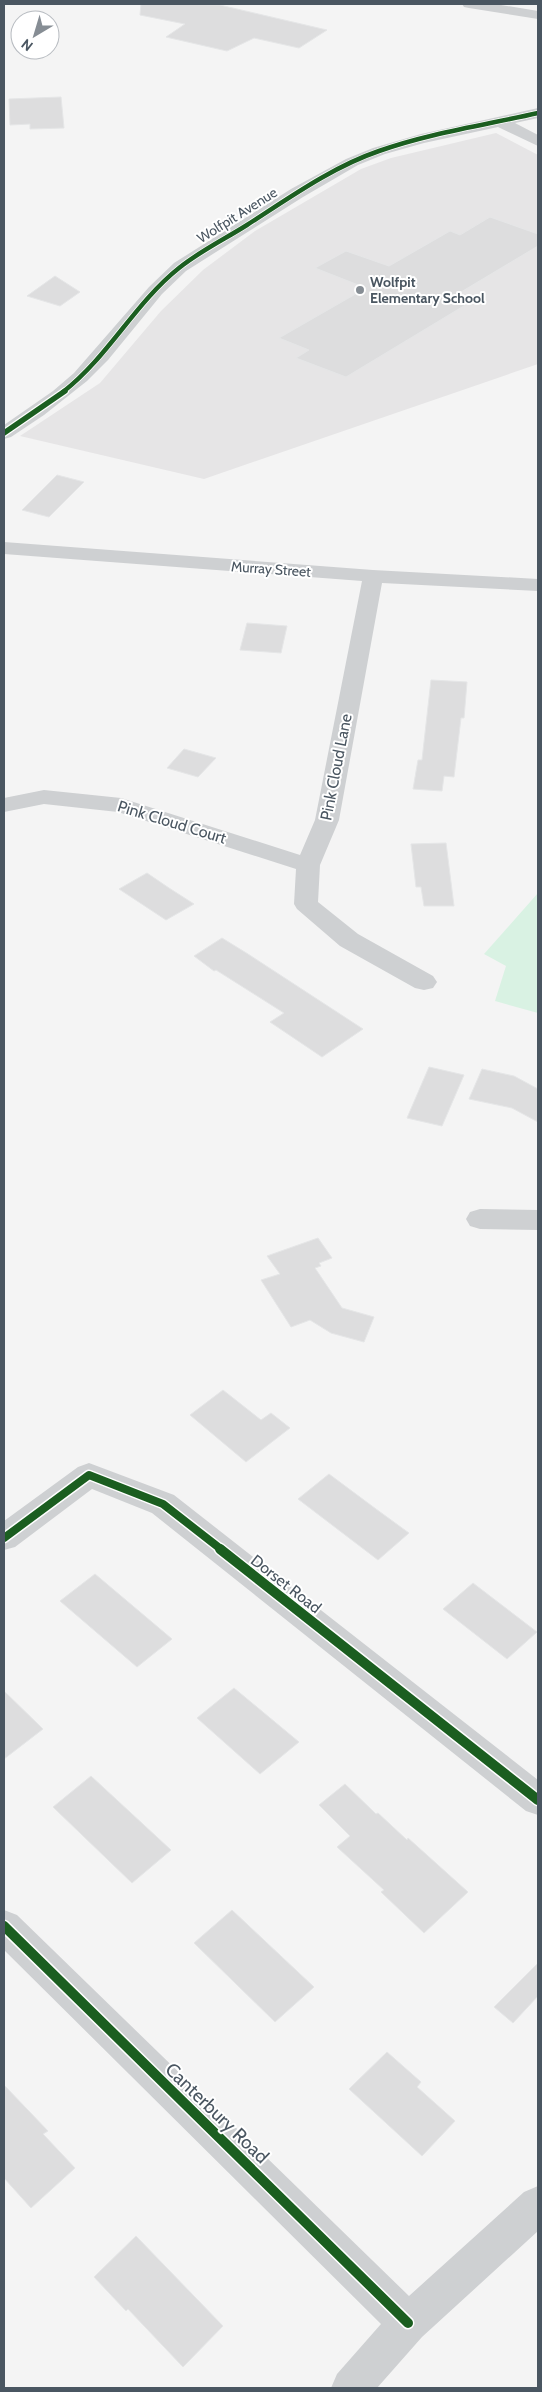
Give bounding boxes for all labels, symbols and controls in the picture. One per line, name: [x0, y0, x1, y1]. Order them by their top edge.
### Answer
north arrow: [10, 10, 60, 60]
text: N: [18, 35, 36, 55]
street label: Wolfpit Avenue: [193, 183, 281, 247]
place label: Wolfpit Elementary School: [370, 273, 485, 307]
marker: Wolfpit Elementary School: [354, 284, 366, 296]
street label: Murray Street: [231, 557, 312, 581]
street label: Pink Cloud Lane: [316, 712, 356, 822]
street label: Pink Cloud Court: [115, 796, 229, 848]
street label: Dorset Road: [247, 1551, 325, 1617]
street label: Canterbury Road: [160, 2058, 274, 2168]

